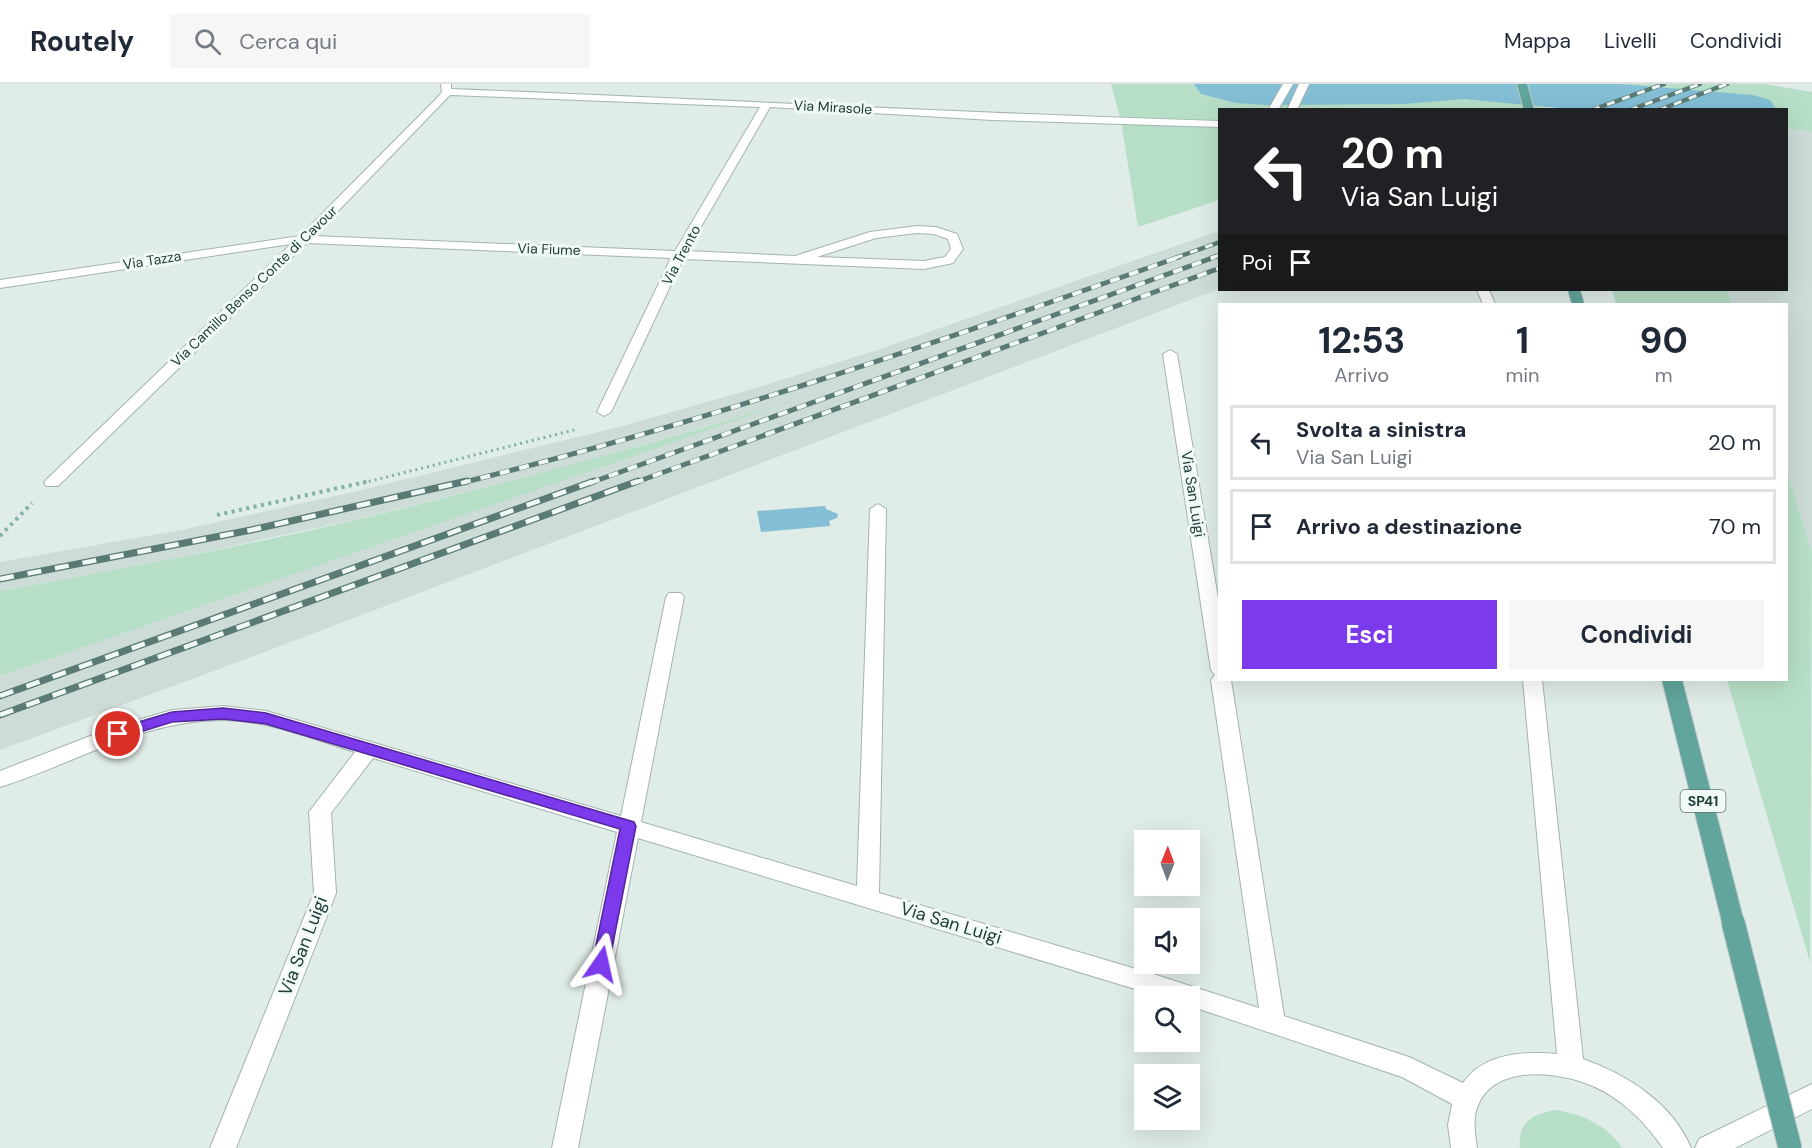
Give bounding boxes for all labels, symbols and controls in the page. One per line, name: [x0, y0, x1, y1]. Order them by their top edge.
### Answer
search box: [170, 14, 590, 68]
text: Routely: [30, 23, 134, 60]
icon: search: [191, 25, 224, 58]
text: Cerca qui: [239, 27, 337, 56]
text: Mappa: [1504, 27, 1571, 55]
text: Livelli: [1604, 27, 1657, 55]
text: Condividi: [1690, 27, 1782, 55]
street label: Via Mirasole: [793, 96, 873, 118]
text: 20 m: [1341, 126, 1444, 181]
icon: left: [1242, 132, 1320, 210]
text: Via San Luigi: [1341, 179, 1498, 214]
street label: Via Camillo Benso Conte di Cavour: [167, 202, 341, 370]
street label: Via Trento: [658, 222, 704, 288]
street label: Via Fiume: [517, 239, 581, 259]
street label: Via Tazza: [121, 246, 183, 274]
icon: arrive: [1284, 246, 1317, 279]
text: Poi: [1242, 248, 1272, 277]
text: 12:53: [1318, 317, 1405, 364]
text: 1: [1516, 317, 1529, 364]
text: 90: [1640, 317, 1688, 364]
text: Arrivo: [1334, 362, 1389, 388]
text: min: [1505, 362, 1539, 388]
text: m: [1655, 362, 1673, 388]
text: Svolta a sinistra: [1296, 415, 1466, 444]
icon: left: [1245, 426, 1278, 459]
text: 20 m: [1708, 428, 1761, 457]
text: Via San Luigi: [1296, 444, 1412, 470]
street label: Via San Luigi: [1176, 449, 1210, 539]
icon: arrive: [1245, 510, 1278, 543]
text: Arrivo a destinazione: [1296, 512, 1522, 541]
text: 70 m: [1709, 512, 1761, 541]
button: Esci: [1242, 600, 1497, 669]
button: Condividi: [1509, 600, 1764, 669]
pin: [92, 708, 143, 759]
icon: arrive: [101, 717, 134, 750]
road number: SP41: [1680, 790, 1726, 812]
north arrow: [1134, 830, 1200, 896]
map controls: [1134, 830, 1200, 1130]
street label: Via San Luigi: [273, 893, 333, 999]
street label: Via San Luigi: [897, 896, 1005, 950]
button: sound: [1134, 908, 1200, 974]
position arrow: [569, 932, 633, 996]
button: search: [1134, 986, 1200, 1052]
button: layers: [1134, 1064, 1200, 1130]

